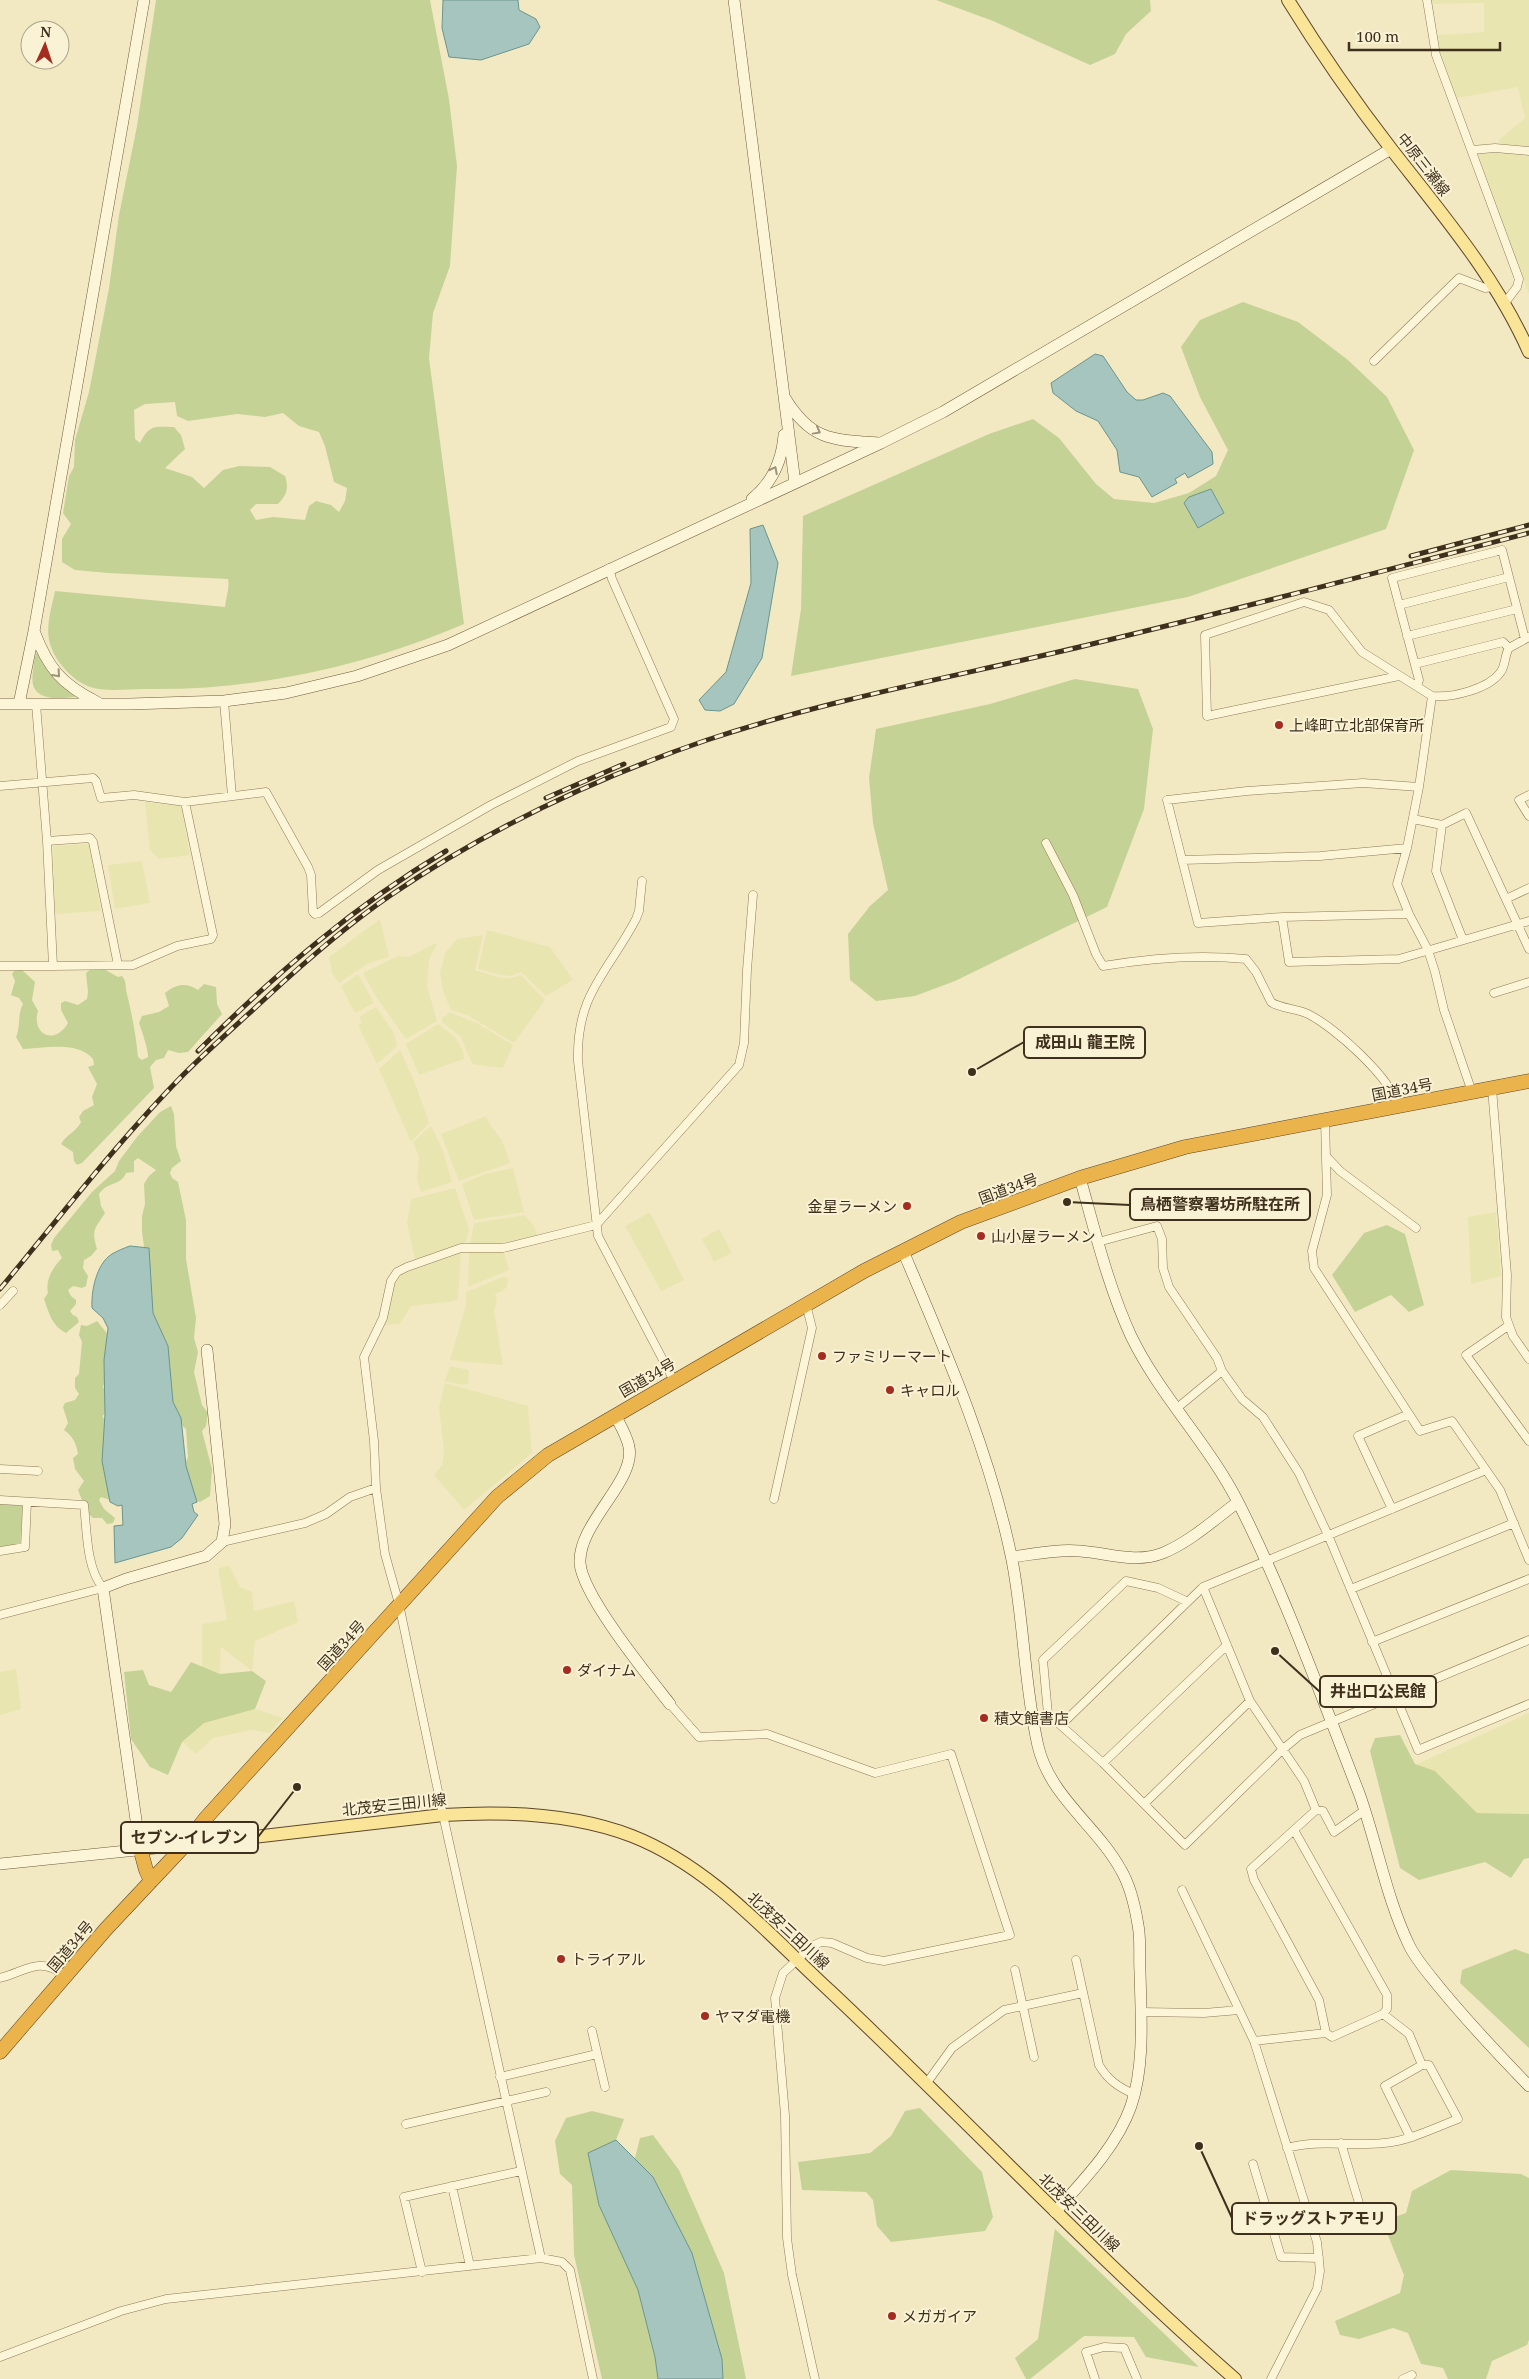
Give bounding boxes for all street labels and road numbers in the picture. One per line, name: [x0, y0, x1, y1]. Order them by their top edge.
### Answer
street label: 中原三瀬線: [1393, 128, 1455, 200]
street label: 国道34号: [1370, 1073, 1434, 1105]
street label: 国道34号: [976, 1168, 1040, 1208]
street label: 国道34号: [615, 1353, 679, 1401]
street label: 国道34号: [313, 1615, 369, 1675]
street label: 北茂安三田川線: [341, 1789, 447, 1819]
street label: 北茂安三田川線: [744, 1887, 834, 1973]
street label: 国道34号: [42, 1916, 98, 1976]
street label: 北茂安三田川線: [1035, 2168, 1125, 2256]

